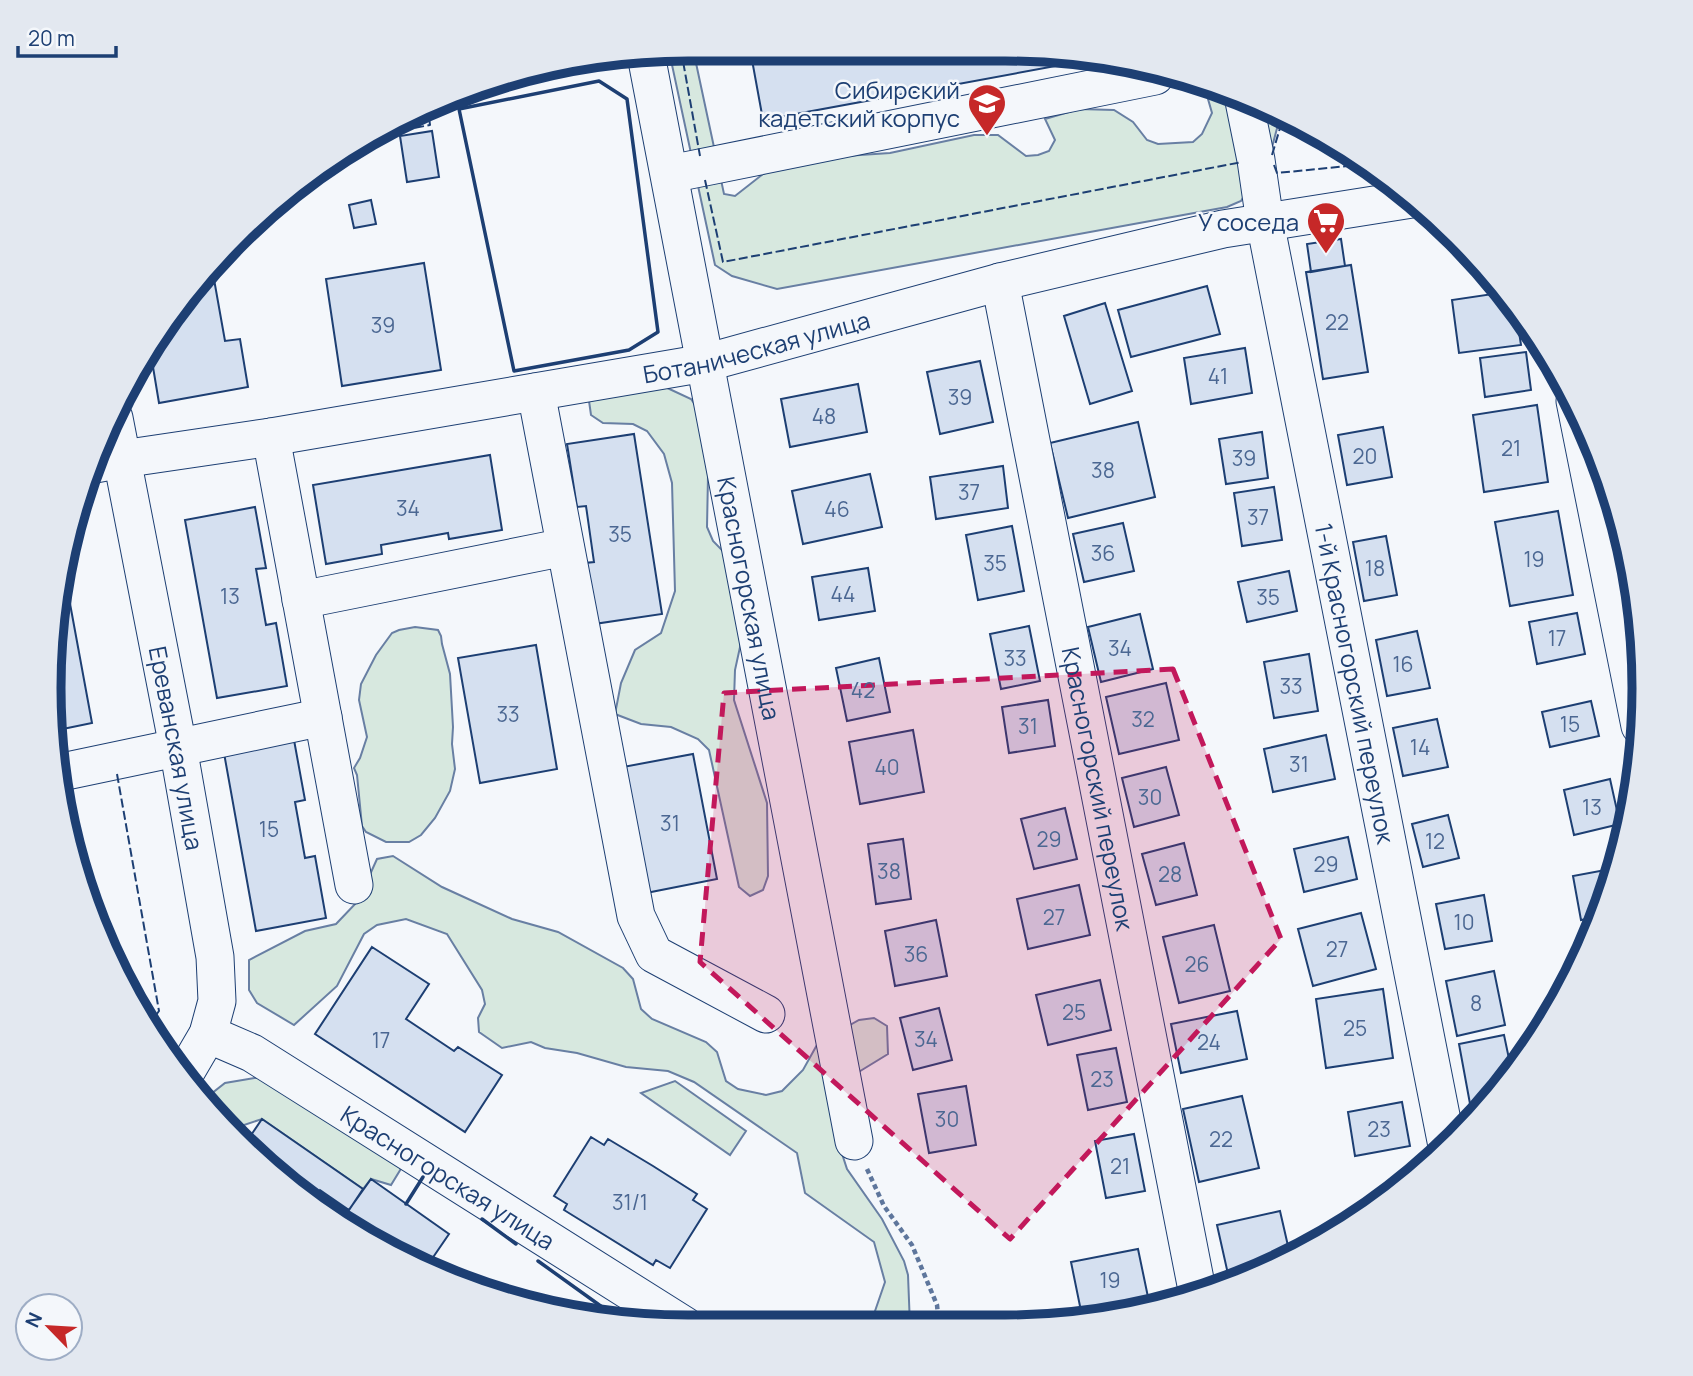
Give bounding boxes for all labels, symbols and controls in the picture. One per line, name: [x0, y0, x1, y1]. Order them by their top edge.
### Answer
scale bar: [18, 14, 116, 58]
text: 20 m: [28, 24, 75, 52]
place label: Сибирский кадетский корпус: [758, 73, 960, 134]
school or university icon: Сибирский кадетский корпус: [966, 82, 1008, 137]
supermarket icon: У соседа: [1305, 200, 1347, 255]
place label: У соседа: [1198, 205, 1299, 238]
street label: Ботаническая улица: [640, 302, 873, 390]
house number: 22: [1325, 308, 1349, 336]
house number: 39: [371, 311, 395, 339]
house number: 41: [1208, 362, 1228, 390]
house number: 39: [948, 383, 972, 411]
house number: 48: [812, 402, 836, 430]
house number: 21: [1501, 434, 1521, 462]
house number: 20: [1353, 442, 1377, 470]
house number: 39: [1232, 444, 1256, 472]
house number: 38: [1091, 456, 1115, 484]
street label: Красногорская улица: [711, 474, 789, 723]
house number: 37: [958, 478, 980, 506]
house number: 34: [396, 494, 420, 522]
house number: 46: [824, 495, 850, 523]
house number: 37: [1247, 503, 1269, 531]
house number: 35: [608, 520, 632, 548]
street label: 1-й Красногорский переулок: [1308, 520, 1404, 847]
house number: 36: [1091, 539, 1115, 567]
house number: 19: [1523, 545, 1545, 573]
house number: 35: [983, 549, 1007, 577]
house number: 18: [1365, 554, 1385, 582]
house number: 44: [831, 580, 855, 608]
house number: 13: [220, 582, 240, 610]
house number: 35: [1256, 583, 1280, 611]
house number: 17: [1548, 624, 1566, 652]
house number: 34: [1108, 634, 1132, 662]
street label: Ереванская улица: [142, 643, 212, 853]
house number: 33: [1003, 644, 1027, 672]
street label: Красногорский переулок: [1055, 644, 1143, 934]
house number: 16: [1392, 650, 1414, 678]
house number: 33: [1279, 672, 1303, 700]
house number: 42: [851, 676, 875, 704]
house number: 33: [496, 700, 520, 728]
house number: 32: [1131, 705, 1155, 733]
house number: 15: [1560, 710, 1580, 738]
house number: 31: [1018, 712, 1038, 740]
house number: 14: [1410, 733, 1430, 761]
house number: 31: [1289, 750, 1309, 778]
house number: 40: [874, 753, 900, 781]
house number: 30: [1138, 783, 1162, 811]
house number: 13: [1582, 793, 1602, 821]
house number: 31: [660, 809, 680, 837]
house number: 15: [259, 815, 279, 843]
house number: 29: [1036, 825, 1062, 853]
house number: 12: [1425, 827, 1445, 855]
house number: 29: [1313, 850, 1339, 878]
house number: 38: [877, 857, 901, 885]
house number: 28: [1158, 860, 1182, 888]
house number: 27: [1043, 903, 1065, 931]
house number: 10: [1454, 908, 1475, 936]
house number: 27: [1326, 935, 1348, 963]
house number: 36: [904, 940, 928, 968]
house number: 26: [1184, 950, 1210, 978]
house number: 8: [1470, 989, 1482, 1017]
house number: 25: [1062, 998, 1086, 1026]
house number: 25: [1343, 1014, 1367, 1042]
house number: 34: [914, 1025, 938, 1053]
house number: 17: [372, 1026, 390, 1054]
house number: 24: [1197, 1028, 1221, 1056]
house number: 23: [1090, 1065, 1114, 1093]
street label: Красногорская улица: [335, 1097, 562, 1257]
house number: 30: [935, 1105, 959, 1133]
house number: 23: [1367, 1115, 1391, 1143]
house number: 22: [1209, 1125, 1233, 1153]
house number: 21: [1110, 1152, 1130, 1180]
house number: 31/1: [612, 1188, 648, 1216]
house number: 19: [1099, 1266, 1121, 1294]
north arrow: [14, 1292, 84, 1362]
text: N: [19, 1308, 48, 1331]

